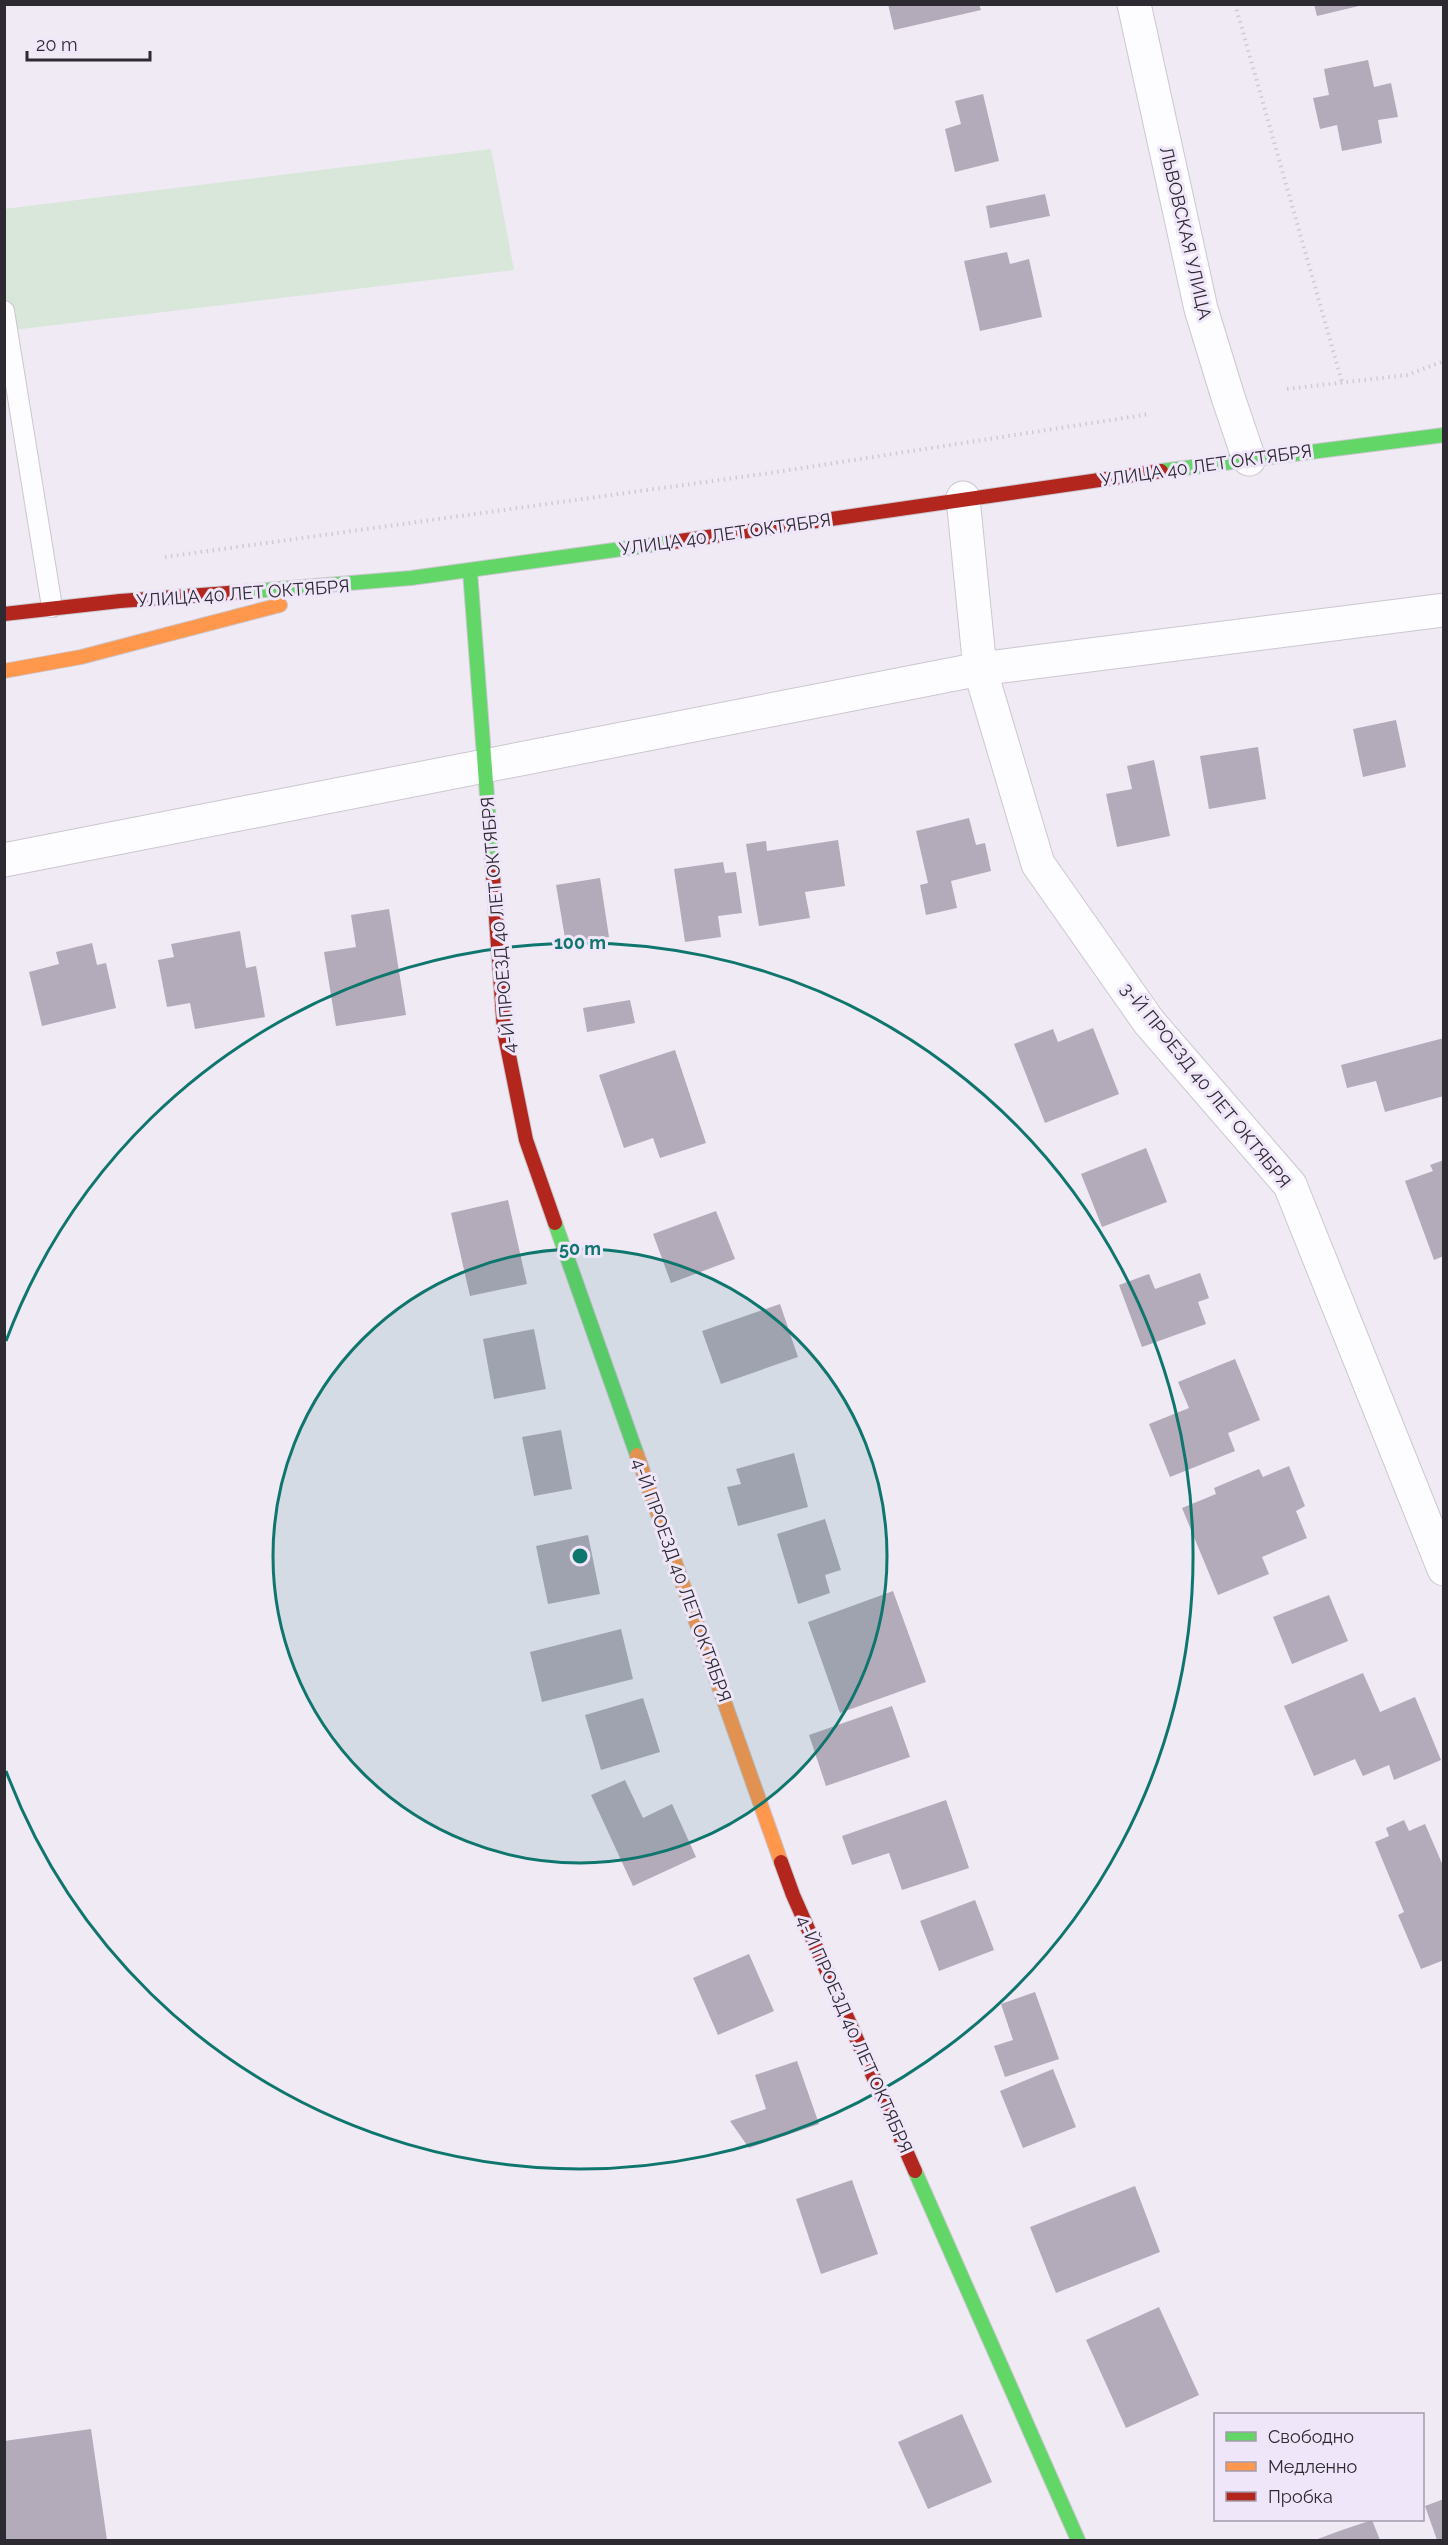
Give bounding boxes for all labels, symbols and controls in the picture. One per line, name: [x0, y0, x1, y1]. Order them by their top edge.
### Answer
scale bar: [27, 24, 150, 62]
text: 20 m: [36, 34, 78, 55]
street label: ЛЬВОВСКАЯ УЛИЦА: [1156, 145, 1216, 321]
street label: УЛИЦА 40 ЛЕТ ОКТЯБРЯ: [1099, 440, 1313, 490]
street label: УЛИЦА 40 ЛЕТ ОКТЯБРЯ: [618, 509, 832, 559]
street label: УЛИЦА 40 ЛЕТ ОКТЯБРЯ: [136, 575, 350, 611]
street label: 4-Й ПРОЕЗД 40 ЛЕТ ОКТЯБРЯ: [476, 796, 520, 1054]
text: 100 m: [554, 932, 606, 953]
street label: 3-Й ПРОЕЗД 40 ЛЕТ ОКТЯБРЯ: [1117, 978, 1295, 1192]
text: 50 m: [559, 1238, 601, 1259]
street label: 4-Й ПРОЕЗД 40 ЛЕТ ОКТЯБРЯ: [628, 1455, 736, 1705]
centre of rings: [570, 1546, 590, 1566]
street label: 4-Й ПРОЕЗД 40 ЛЕТ ОКТЯБРЯ: [793, 1912, 917, 2156]
legend: [1214, 2413, 1424, 2521]
text: Свободно: [1268, 2426, 1354, 2447]
text: Медленно: [1268, 2456, 1357, 2477]
text: Пробка: [1268, 2486, 1333, 2507]

